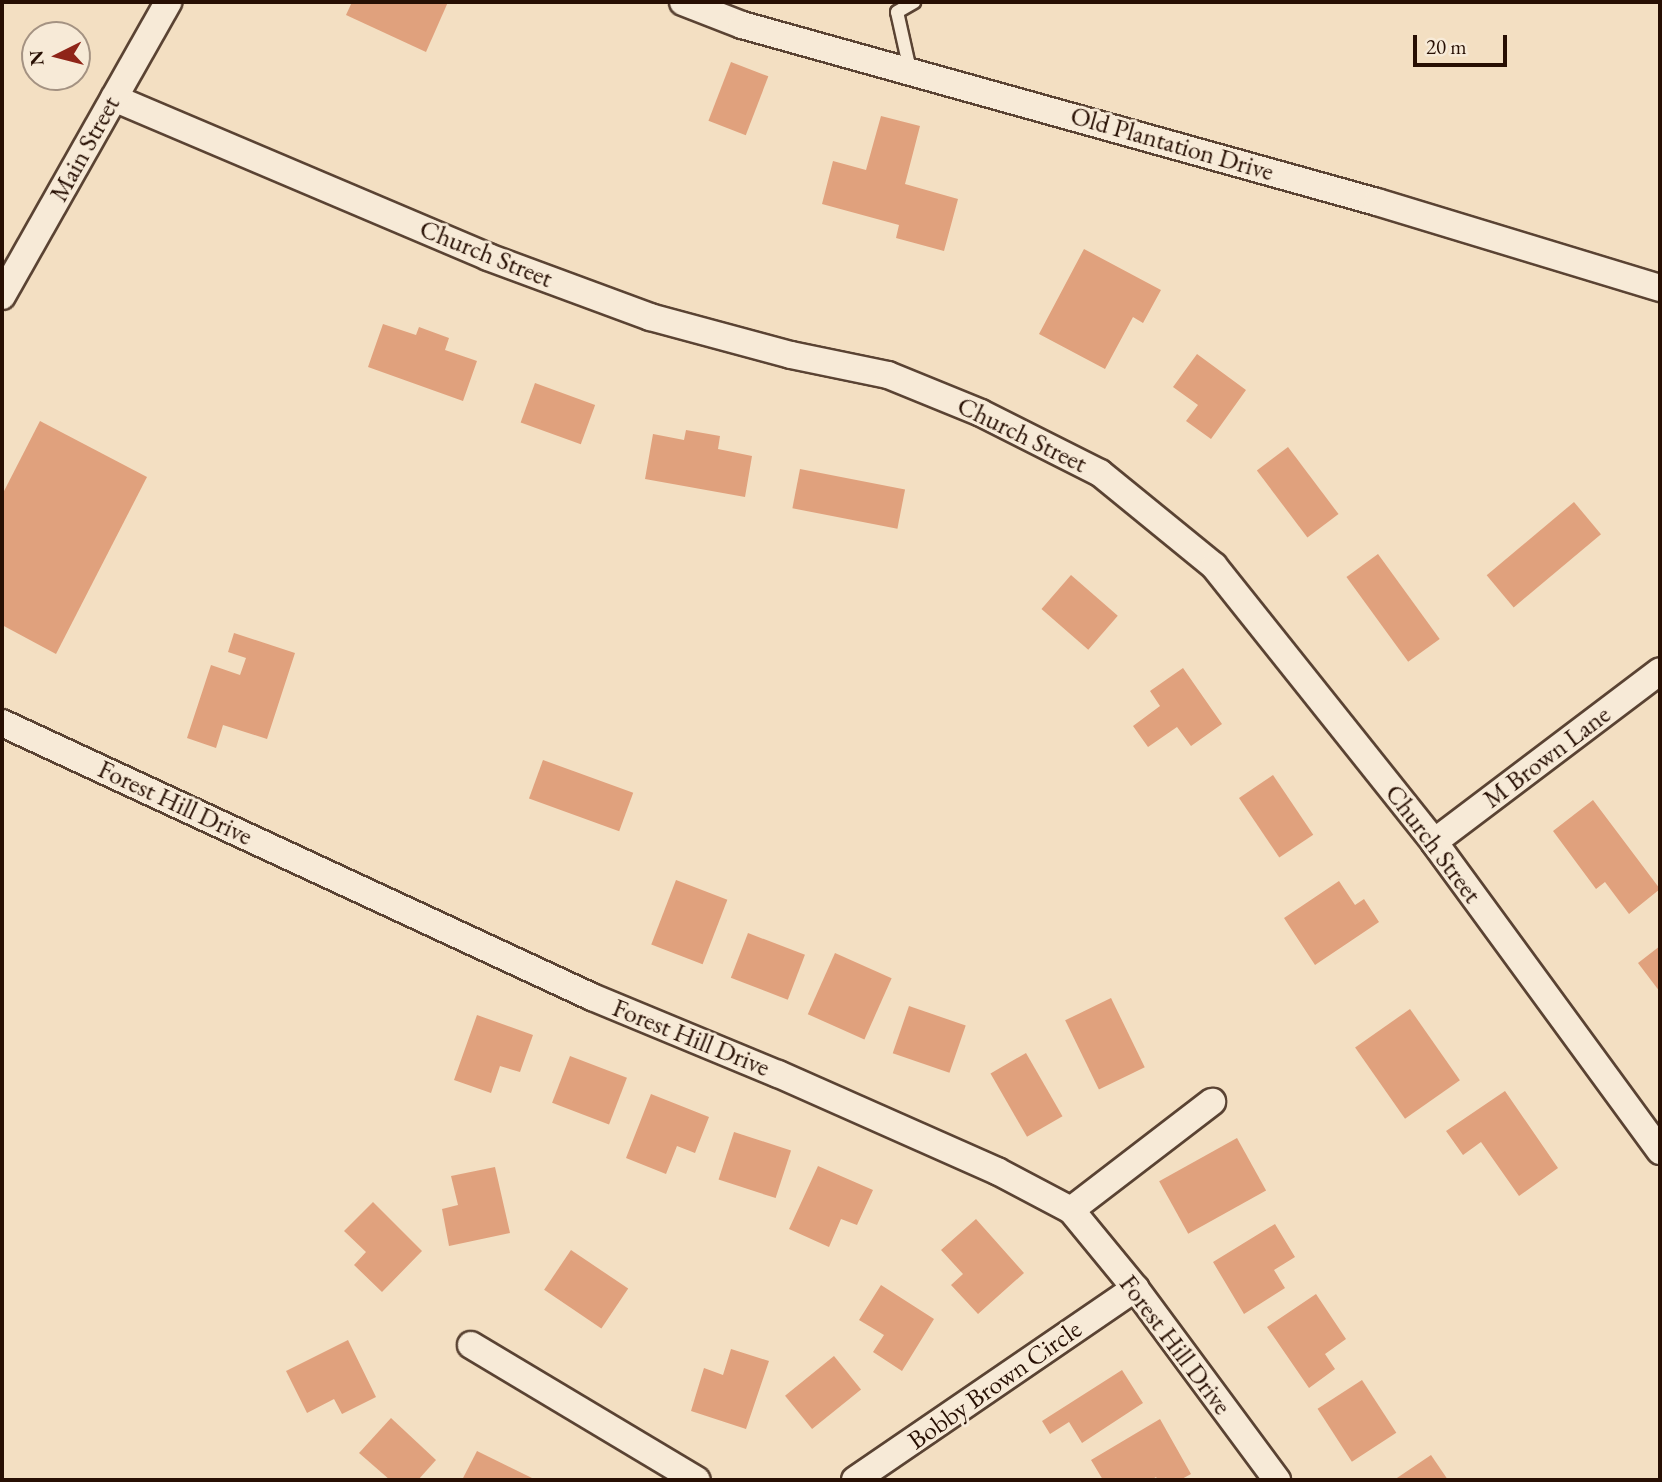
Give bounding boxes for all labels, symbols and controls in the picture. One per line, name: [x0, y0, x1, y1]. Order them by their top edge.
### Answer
north arrow: [21, 21, 91, 91]
scale bar: [1417, 21, 1512, 65]
text: 20 m: [1426, 33, 1467, 60]
text: N: [23, 49, 50, 67]
street label: Main Street: [43, 91, 127, 207]
street label: Old Plantation Drive: [1067, 100, 1277, 188]
street label: Church Street: [415, 213, 557, 295]
street label: Church Street: [952, 390, 1092, 480]
street label: M Brown Lane: [1477, 699, 1617, 815]
street label: Forest Hill Drive: [93, 754, 257, 852]
street label: Church Street: [1378, 778, 1488, 910]
street label: Forest Hill Drive: [608, 992, 774, 1084]
street label: Forest Hill Drive: [1112, 1269, 1238, 1421]
street label: Bobby Brown Circle: [902, 1314, 1088, 1456]

